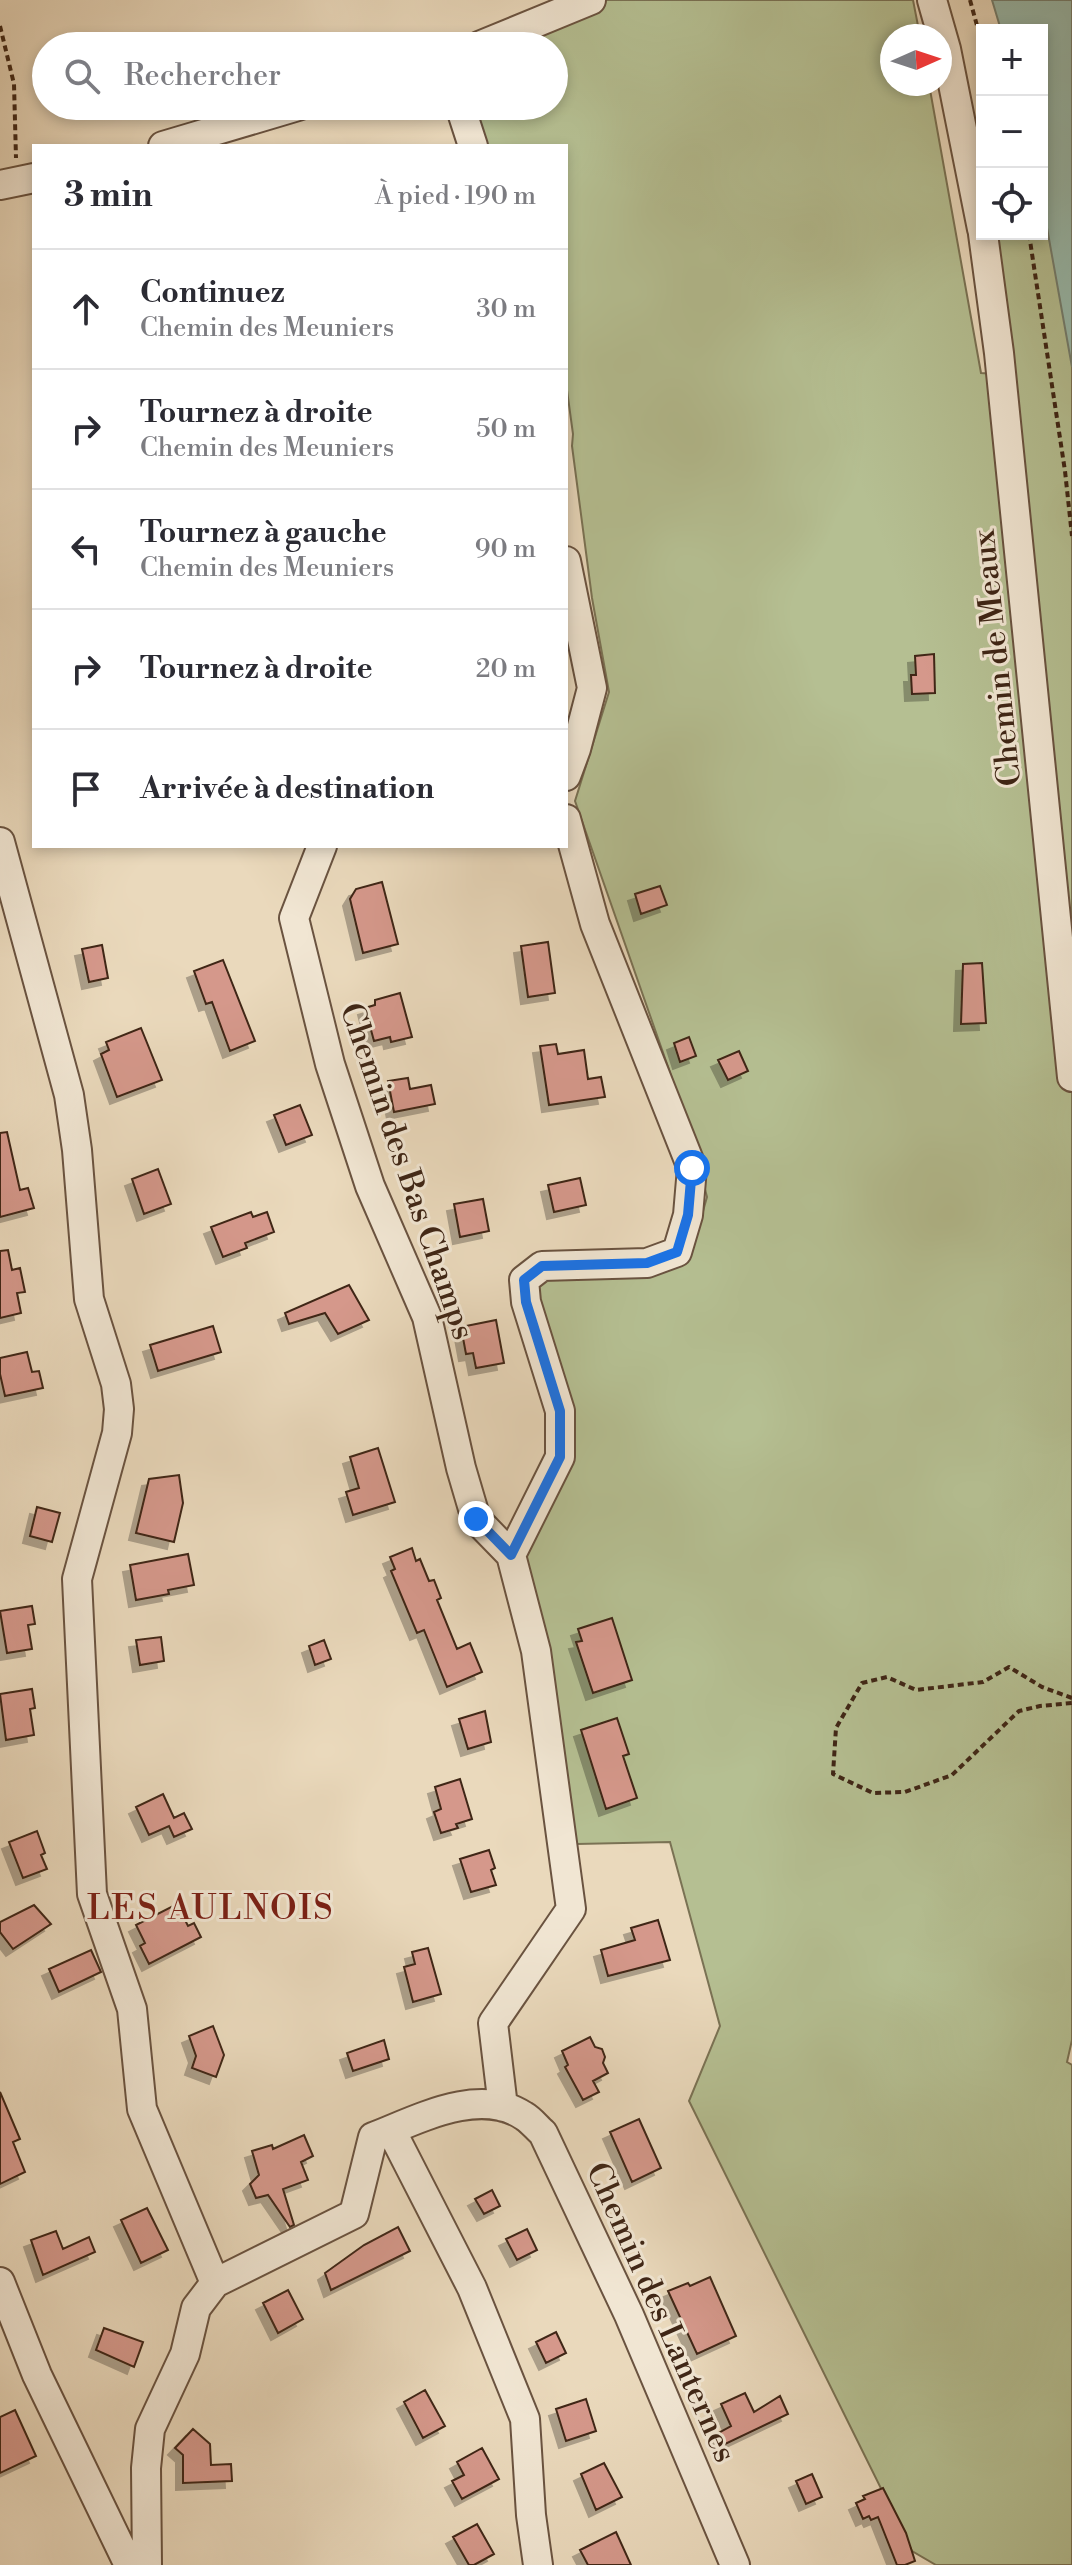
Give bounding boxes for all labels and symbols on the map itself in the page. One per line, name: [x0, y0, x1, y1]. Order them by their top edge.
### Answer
north arrow: [880, 24, 952, 96]
street label: Chemin de Meaux: [964, 527, 1030, 788]
street label: Chemin des Bas Champs: [331, 998, 483, 1345]
route start: [674, 1150, 710, 1186]
route end: [458, 1501, 494, 1537]
district label: LES AULNOIS: [87, 1888, 335, 1930]
street label: Chemin des Lanternes: [577, 2156, 745, 2468]

